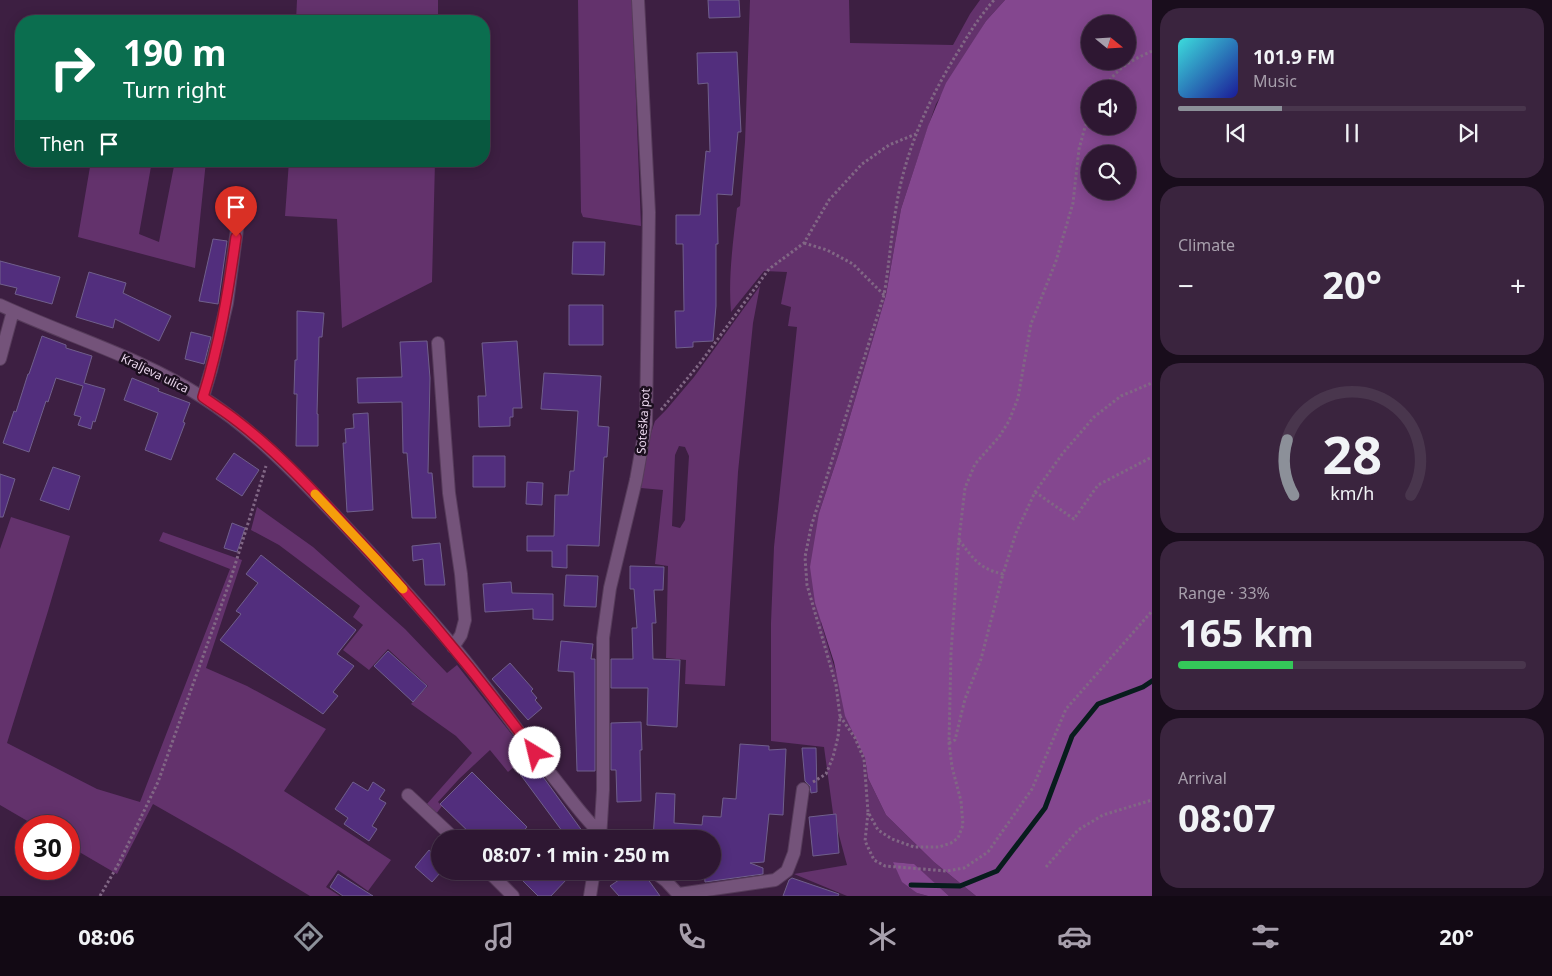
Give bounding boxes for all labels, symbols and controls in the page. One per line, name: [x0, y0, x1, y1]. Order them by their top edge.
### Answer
north arrow: [1081, 15, 1136, 70]
map controls: [1081, 15, 1136, 200]
text: 190 m: [123, 29, 226, 76]
icon: right: [40, 35, 105, 100]
text: 101.9 FM: [1253, 44, 1335, 70]
text: Music: [1253, 70, 1297, 92]
text: Turn right: [123, 74, 226, 104]
button: sound: [1081, 80, 1136, 135]
icon: previous: [1222, 119, 1250, 147]
icon: pause: [1338, 119, 1366, 147]
icon: next: [1454, 119, 1482, 147]
icon: arrive: [95, 130, 123, 158]
text: Then: [40, 131, 85, 157]
button: search: [1081, 145, 1136, 200]
pin: [215, 186, 257, 237]
icon: arrive: [222, 193, 250, 221]
text: Climate: [1178, 234, 1235, 256]
text: 20°: [1322, 258, 1382, 310]
text: −: [1178, 266, 1194, 304]
text: +: [1510, 266, 1526, 304]
street label: Kraljeva ulica: [118, 349, 192, 397]
street label: Soteška pot: [632, 387, 654, 454]
text: 28: [1322, 418, 1382, 489]
text: km/h: [1330, 481, 1374, 505]
text: Range · 33%: [1178, 582, 1270, 604]
text: 165 km: [1178, 606, 1314, 658]
position arrow: [508, 726, 560, 778]
text: Arrival: [1178, 767, 1227, 789]
text: 08:07: [1178, 791, 1276, 843]
speed limit sign: 30: [15, 815, 80, 880]
text: 08:07 · 1 min · 250 m: [482, 842, 670, 868]
icon: directions: [291, 919, 326, 954]
icon: music: [482, 919, 517, 954]
icon: phone: [674, 919, 709, 954]
icon: climate: [865, 919, 900, 954]
icon: car: [1057, 919, 1092, 954]
icon: filters: [1248, 919, 1283, 954]
text: 08:06: [78, 921, 135, 951]
text: 20°: [1439, 921, 1474, 951]

